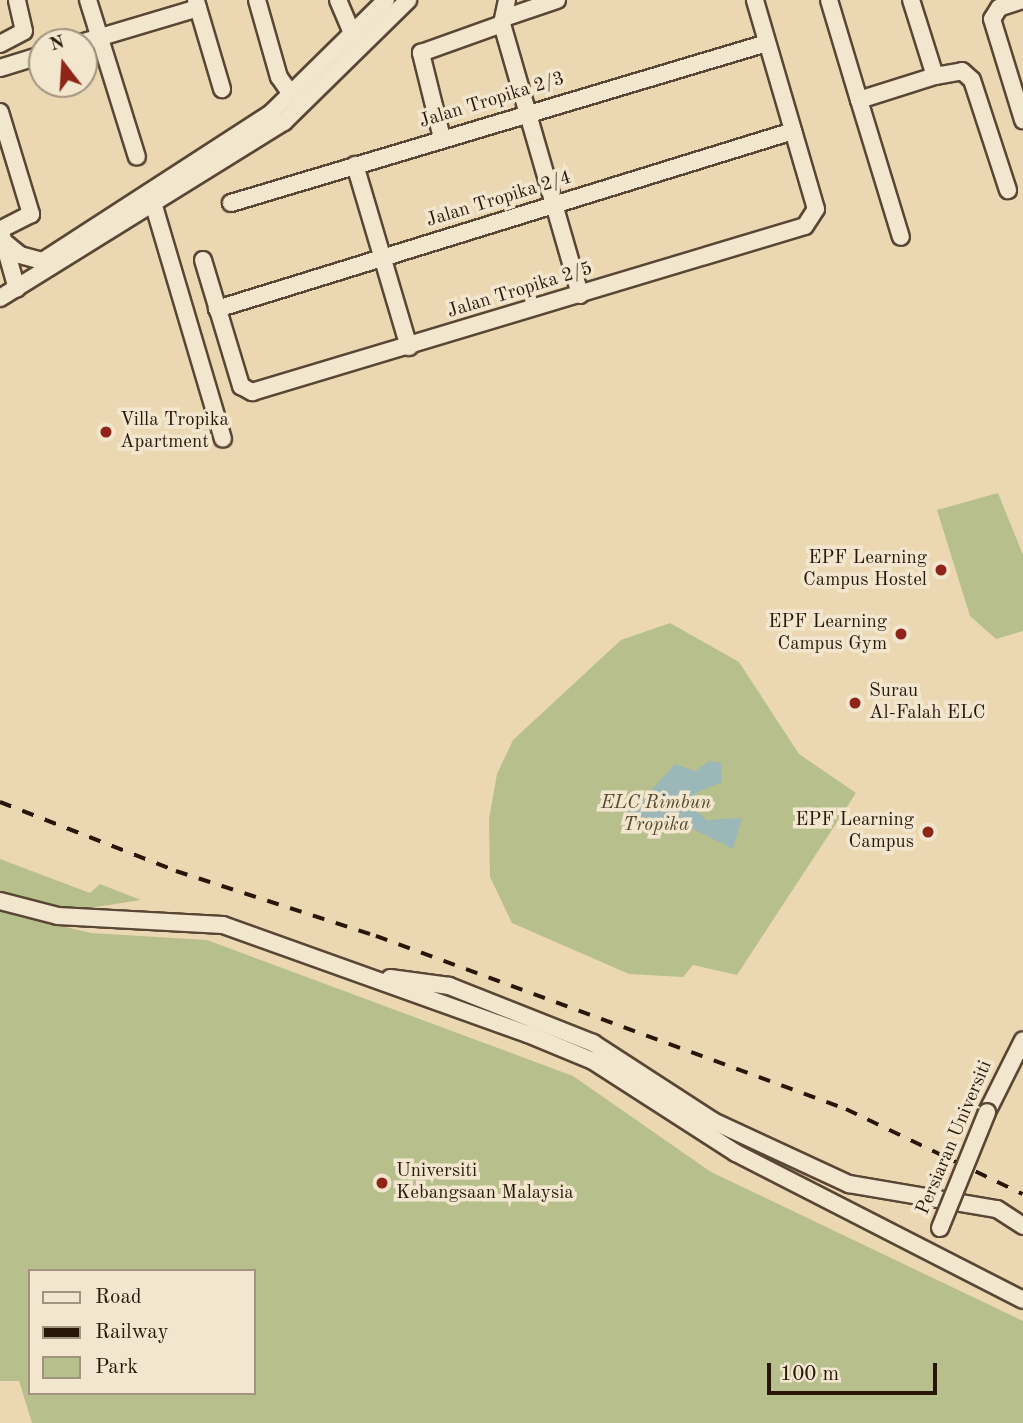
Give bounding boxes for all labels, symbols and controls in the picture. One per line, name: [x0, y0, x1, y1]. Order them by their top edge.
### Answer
north arrow: [28, 28, 98, 98]
text: N: [48, 33, 67, 56]
street label: Jalan Tropika 2/3: [417, 68, 567, 134]
street label: Jalan Tropika 2/4: [424, 167, 574, 233]
street label: Jalan Tropika 2/5: [445, 258, 595, 324]
place label: Villa Tropika Apartment: [120, 410, 229, 454]
marker: Villa Tropika Apartment: [98, 424, 114, 440]
place label: EPF Learning Campus Hostel: [803, 548, 927, 592]
marker: EPF Learning Campus Hostel: [933, 562, 949, 578]
place label: EPF Learning Campus Gym: [768, 612, 887, 656]
marker: EPF Learning Campus Gym: [893, 626, 909, 642]
place label: Surau Al-Falah ELC: [869, 681, 985, 725]
marker: Surau Al-Falah ELC: [847, 695, 863, 711]
park label: ELC Rimbun Tropika: [601, 793, 711, 837]
place label: EPF Learning Campus: [795, 810, 914, 854]
marker: EPF Learning Campus: [920, 824, 936, 840]
street label: Persiaran Universiti: [912, 1058, 998, 1218]
place label: Universiti Kebangsaan Malaysia: [396, 1161, 574, 1205]
marker: Universiti Kebangsaan Malaysia: [374, 1175, 390, 1191]
legend: [28, 1269, 256, 1395]
text: Road: [95, 1287, 142, 1308]
text: Railway: [95, 1322, 169, 1343]
scale bar: [771, 1350, 941, 1394]
text: Park: [95, 1357, 138, 1378]
text: 100 m: [780, 1364, 839, 1385]

